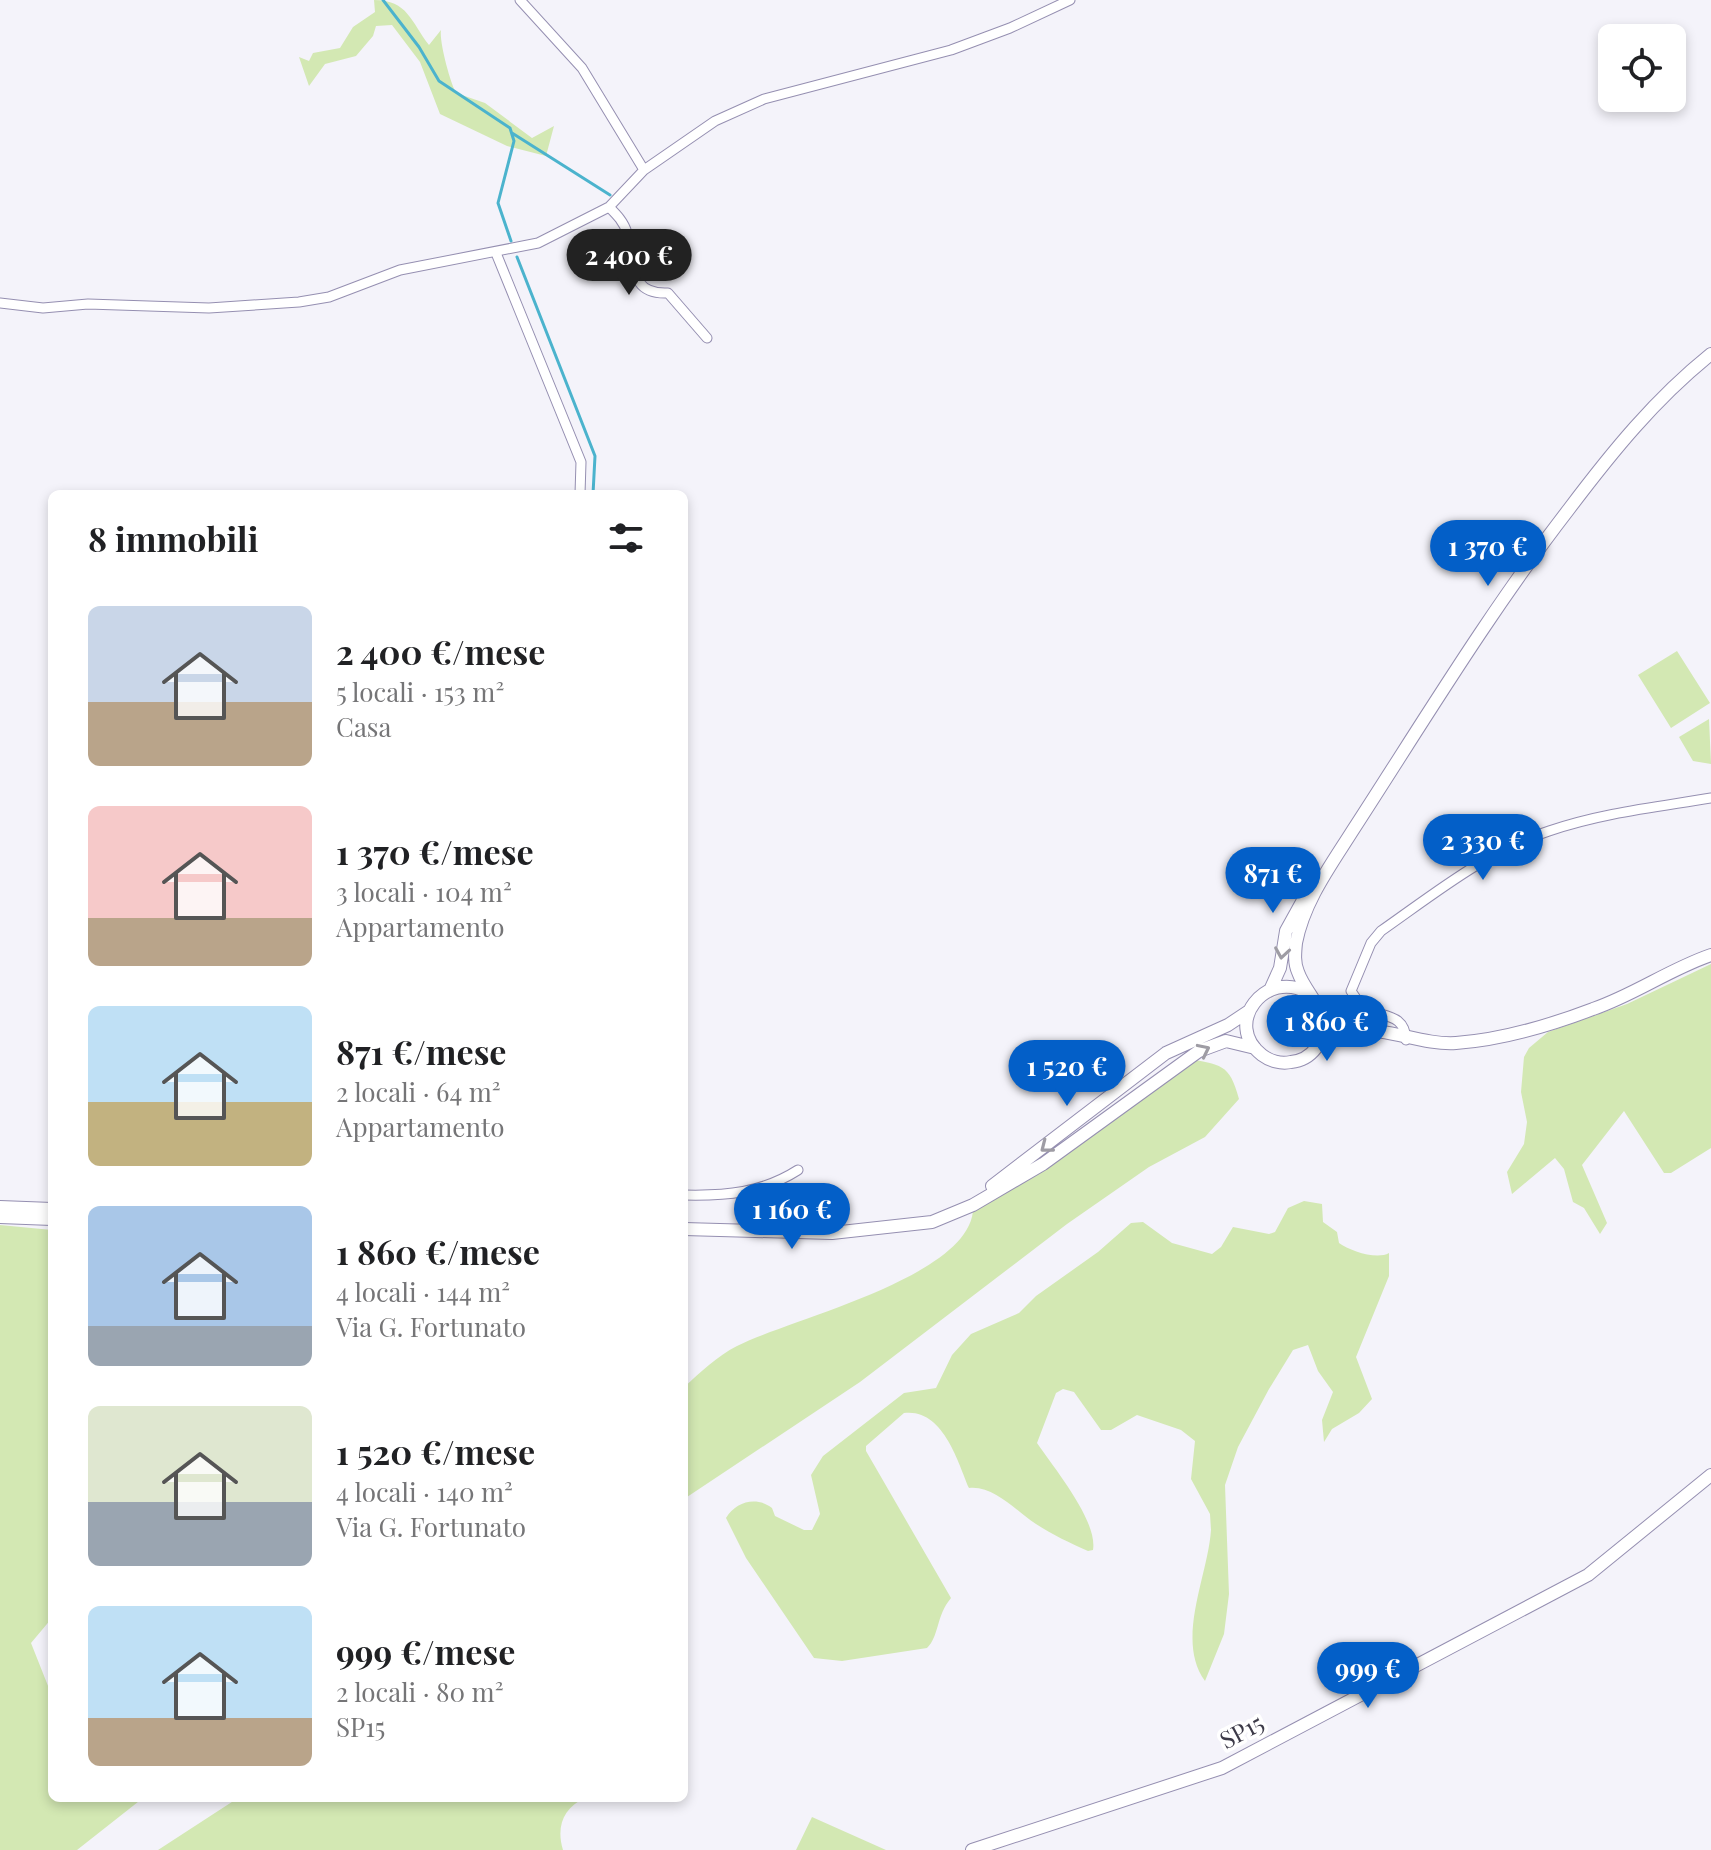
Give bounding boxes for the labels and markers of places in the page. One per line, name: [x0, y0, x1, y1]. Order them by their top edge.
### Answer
pin: 2 400 €: [555, 229, 703, 297]
pin: 1 370 €: [1414, 520, 1562, 588]
pin: 2 330 €: [1409, 814, 1557, 882]
pin: 871 €: [1217, 847, 1329, 915]
pin: 1 860 €: [1253, 995, 1401, 1063]
pin: 1 520 €: [993, 1040, 1141, 1108]
pin: 1 160 €: [718, 1183, 866, 1251]
pin: 999 €: [1312, 1642, 1424, 1710]

